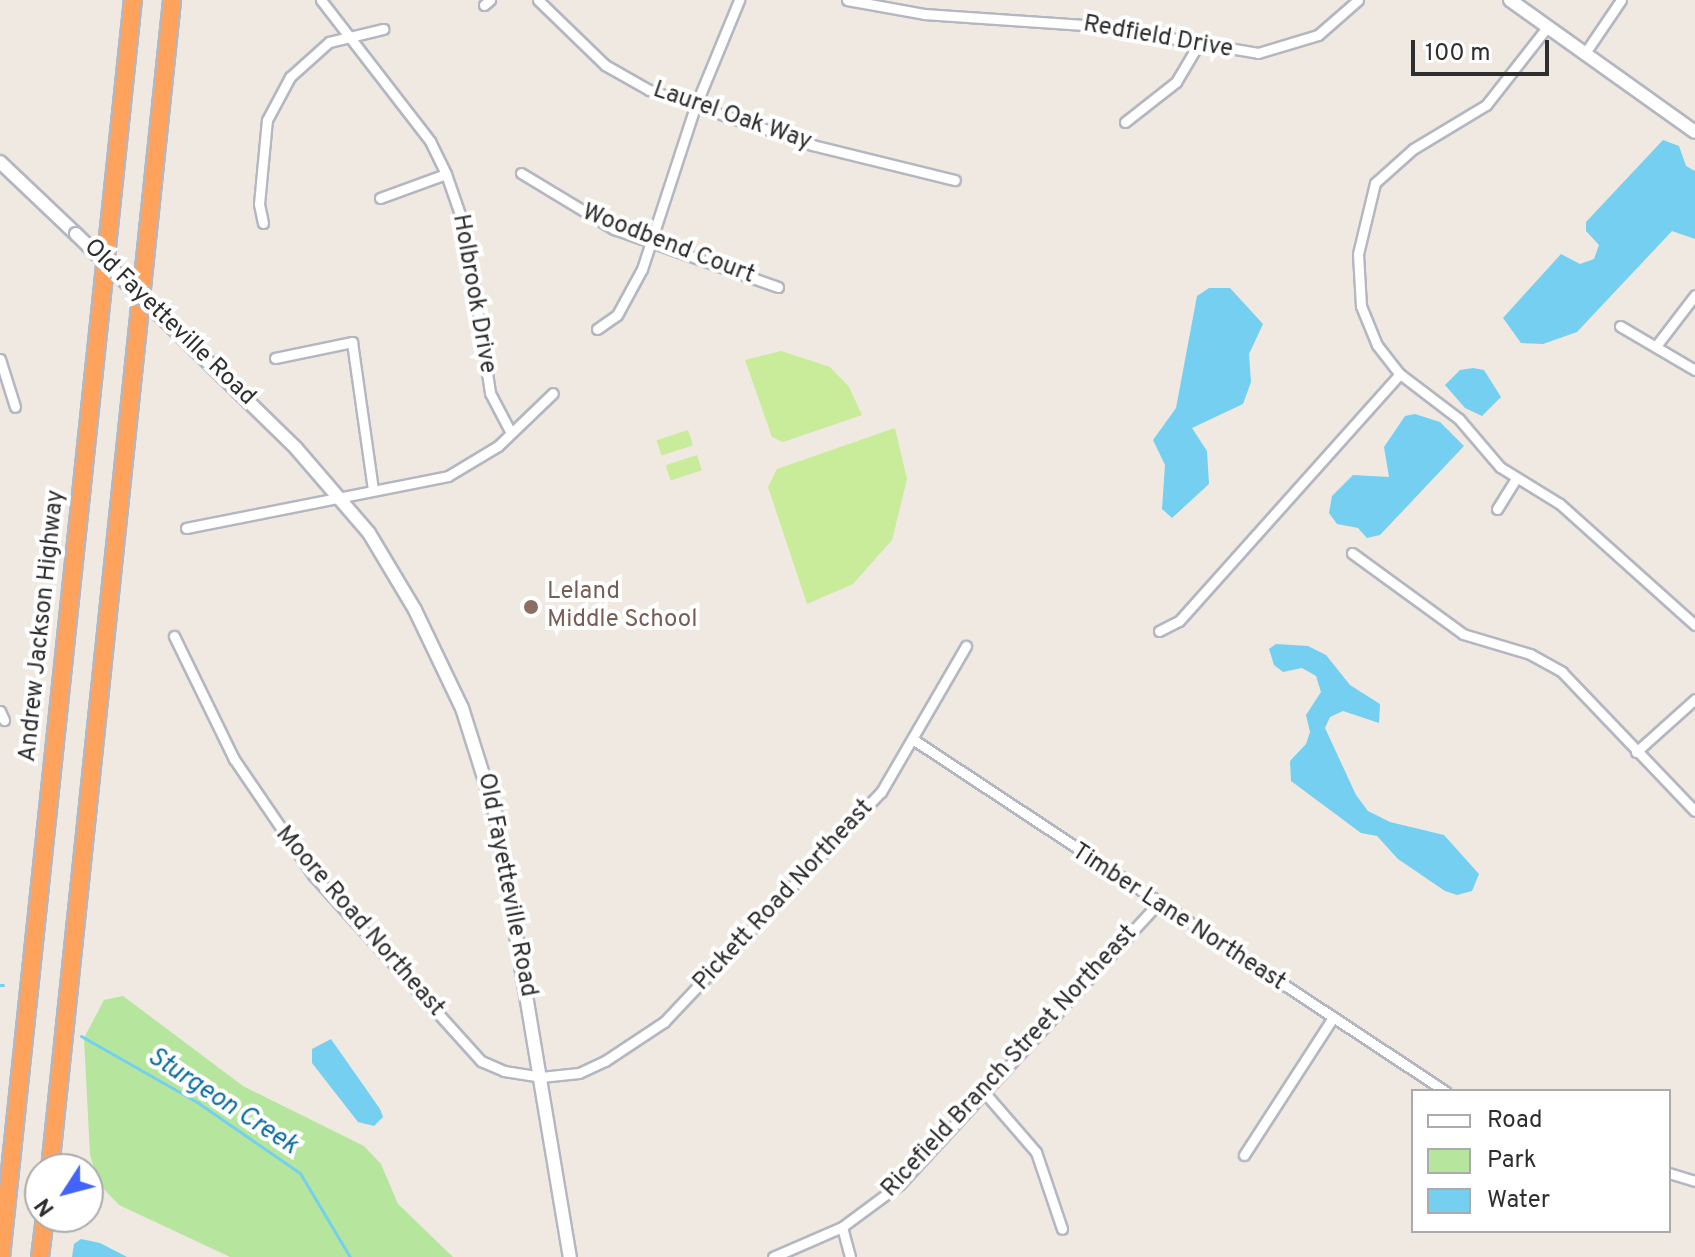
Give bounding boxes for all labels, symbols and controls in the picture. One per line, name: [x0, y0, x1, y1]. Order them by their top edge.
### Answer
street label: Redfield Drive: [1081, 11, 1235, 65]
scale bar: [1415, 24, 1553, 74]
text: 100 m: [1425, 39, 1491, 69]
street label: Laurel Oak Way: [649, 76, 815, 158]
street label: Woodbend Court: [578, 199, 758, 291]
street label: Holbrook Drive: [445, 212, 501, 376]
street label: Old Fayetteville Road: [77, 234, 261, 412]
street label: Andrew Jackson Highway: [14, 488, 72, 764]
place label: Leland Middle School: [547, 579, 697, 635]
marker: Leland Middle School: [522, 598, 540, 616]
street label: Old Fayetteville Road: [470, 771, 542, 999]
street label: Pickett Road Northeast: [688, 795, 880, 997]
street label: Moore Road Northeast: [268, 821, 450, 1023]
street label: Timber Lane Northeast: [1066, 838, 1290, 998]
street label: Ricefield Branch Street Northeast: [876, 920, 1144, 1204]
water label: Sturgeon Creek: [141, 1042, 303, 1162]
legend: [1411, 1089, 1671, 1233]
text: Road: [1487, 1106, 1543, 1136]
text: Park: [1487, 1146, 1537, 1176]
north arrow: [24, 1153, 104, 1233]
text: Water: [1487, 1186, 1550, 1216]
text: N: [30, 1192, 61, 1221]

